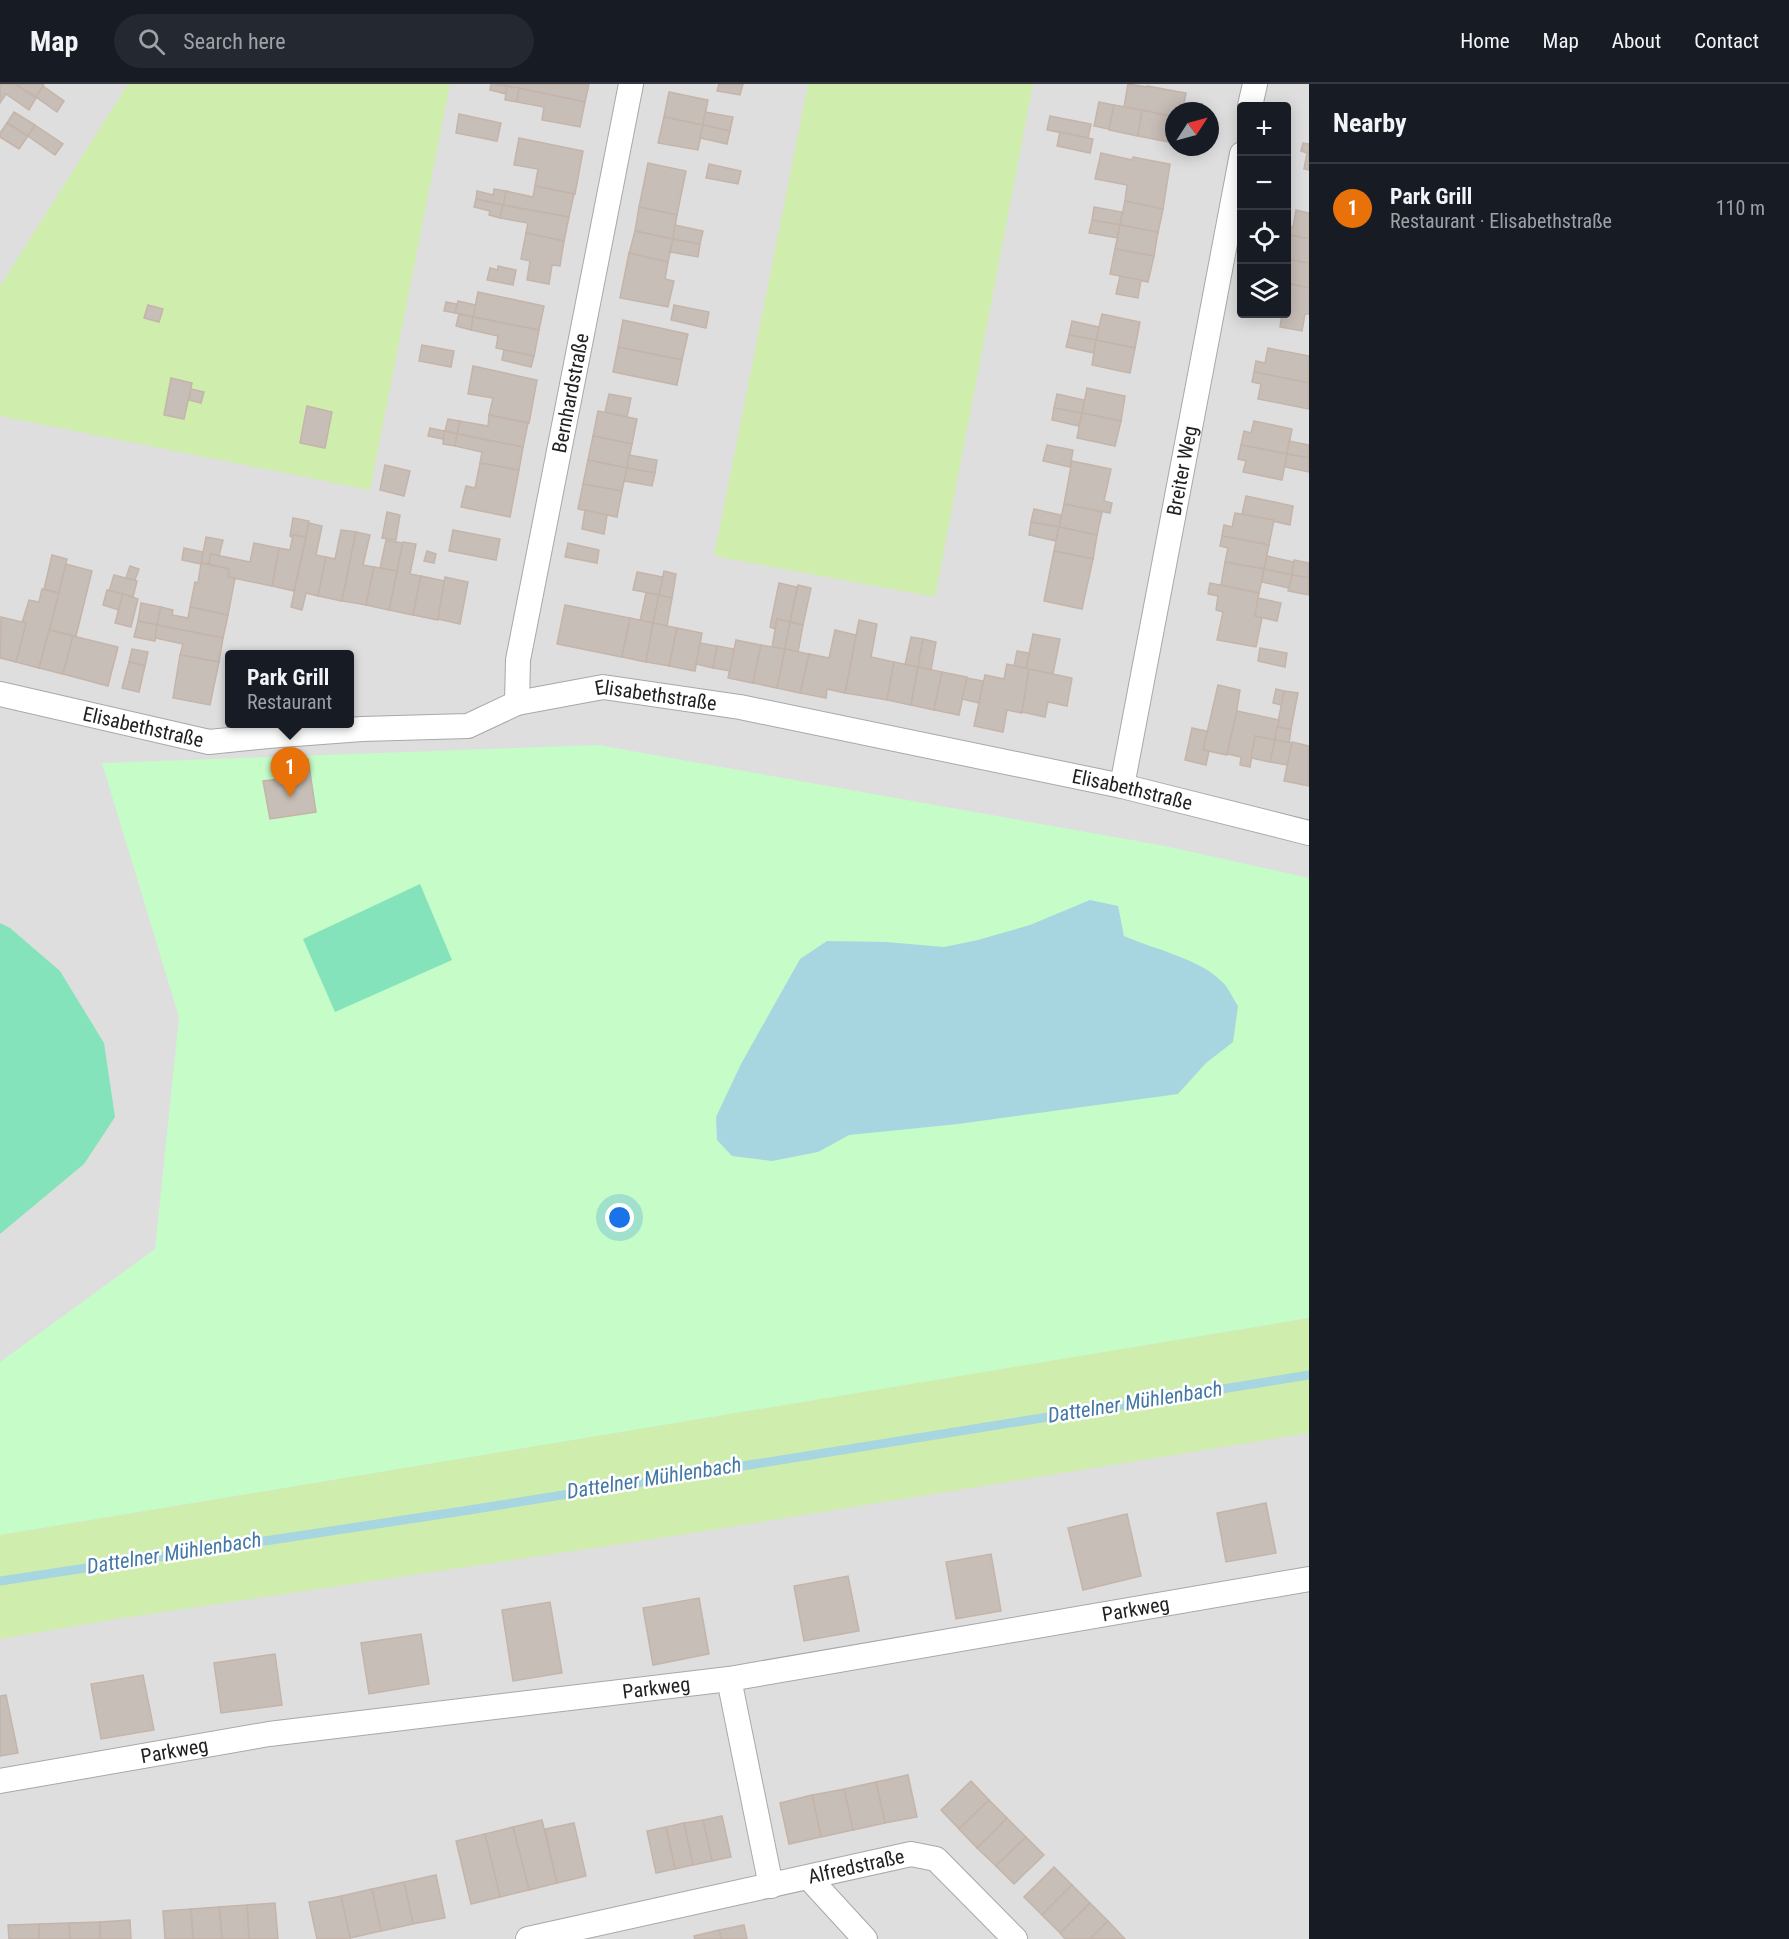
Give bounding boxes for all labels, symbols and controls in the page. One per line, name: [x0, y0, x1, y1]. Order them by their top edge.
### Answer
search box: [114, 14, 534, 68]
text: Map: [30, 25, 78, 58]
icon: search: [135, 25, 168, 58]
text: Search here: [183, 29, 286, 54]
text: Home: [1460, 29, 1510, 53]
text: Map: [1543, 29, 1579, 53]
text: About: [1612, 29, 1661, 53]
text: Contact: [1694, 29, 1759, 53]
north arrow: [1165, 102, 1219, 156]
map controls: [1237, 102, 1291, 318]
button: +: [1237, 102, 1291, 156]
text: Nearby: [1333, 108, 1407, 138]
button: −: [1237, 156, 1291, 210]
text: Park Grill: [1390, 184, 1472, 209]
text: 1: [1347, 196, 1358, 220]
text: 110 m: [1716, 196, 1765, 220]
text: Restaurant · Elisabethstraße: [1390, 209, 1612, 233]
button: locate: [1237, 210, 1291, 264]
button: layers: [1237, 264, 1291, 318]
street label: Bernhardstraße: [547, 331, 594, 455]
street label: Breiter Weg: [1162, 424, 1202, 518]
popup: [225, 650, 354, 728]
text: Park Grill: [247, 665, 329, 690]
street label: Elisabethstraße: [593, 675, 718, 715]
text: Restaurant: [247, 690, 332, 714]
street label: Elisabethstraße: [81, 701, 206, 752]
pin: 1: [270, 748, 310, 797]
street label: Elisabethstraße: [1070, 764, 1195, 815]
your location: [605, 1203, 634, 1232]
water label: Dattelner Mühlenbach: [1046, 1376, 1224, 1428]
water label: Dattelner Mühlenbach: [565, 1452, 743, 1504]
water label: Dattelner Mühlenbach: [85, 1527, 263, 1579]
street label: Parkweg: [1100, 1591, 1171, 1626]
street label: Parkweg: [621, 1672, 691, 1704]
street label: Parkweg: [139, 1733, 210, 1768]
street label: Alfredstraße: [806, 1844, 906, 1889]

